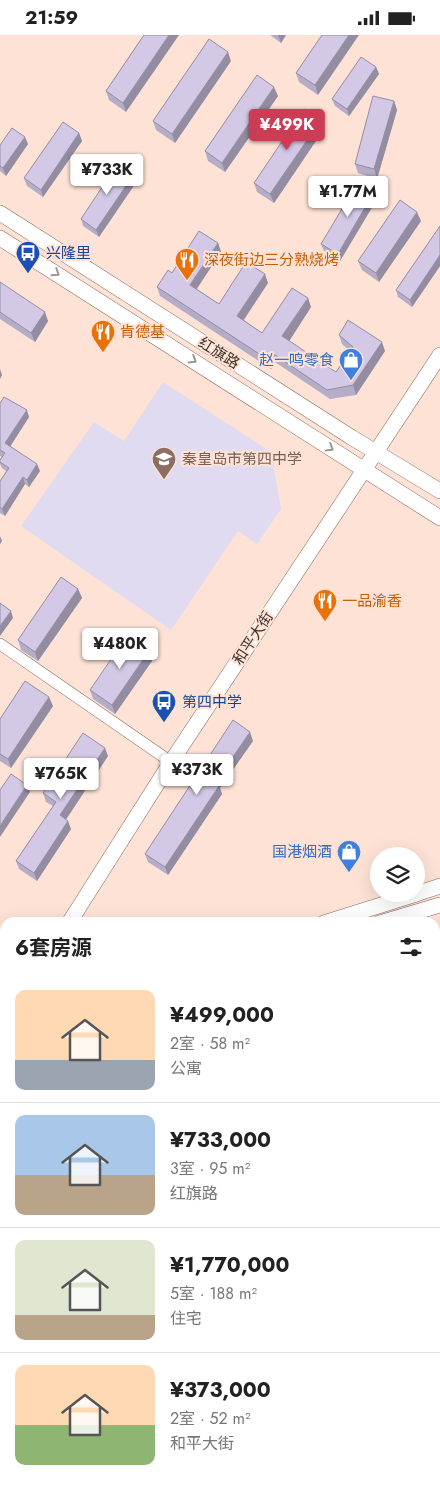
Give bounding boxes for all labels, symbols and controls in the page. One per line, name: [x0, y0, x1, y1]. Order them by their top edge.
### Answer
text: 21:59: [25, 4, 78, 31]
pin: ¥499K: [252, 109, 322, 151]
text: ¥499K: [260, 113, 314, 136]
pin: ¥733K: [72, 154, 142, 196]
text: ¥733K: [81, 158, 133, 181]
pin: ¥1.77M: [307, 175, 389, 218]
text: ¥1.77M: [319, 180, 377, 203]
bus stop icon: 兴隆里: [15, 240, 41, 274]
place label: 兴隆里: [46, 242, 91, 264]
restaurant icon: 深夜街边三分熟烧烤: [174, 247, 200, 281]
place label: 深夜街边三分熟烧烤: [204, 249, 339, 271]
one-way arrow: [50, 267, 60, 276]
restaurant icon: 肯德基: [90, 319, 116, 353]
place label: 肯德基: [120, 321, 165, 343]
street label: 红旗路: [194, 332, 244, 374]
shop icon: 赵一鸣零食: [338, 347, 364, 381]
place label: 赵一鸣零食: [259, 349, 334, 371]
one-way arrow: [188, 354, 197, 363]
one-way arrow: [325, 441, 334, 451]
school or university icon: 秦皇岛市第四中学: [151, 446, 177, 480]
place label: 秦皇岛市第四中学: [182, 448, 302, 470]
restaurant icon: 一品渝香: [312, 588, 338, 622]
place label: 一品渝香: [342, 590, 402, 612]
street label: 和平大街: [227, 607, 279, 669]
pin: ¥480K: [85, 627, 155, 670]
text: ¥480K: [93, 632, 147, 655]
bus stop icon: 第四中学: [151, 689, 177, 723]
place label: 第四中学: [182, 691, 242, 713]
pin: ¥373K: [162, 753, 232, 796]
pin: ¥765K: [26, 757, 96, 800]
text: ¥373K: [171, 758, 223, 781]
text: ¥765K: [35, 762, 87, 785]
shop icon: 国港烟酒: [336, 839, 362, 873]
place label: 国港烟酒: [272, 841, 332, 863]
map controls: [370, 847, 425, 902]
button: layers: [370, 847, 425, 902]
text: 6套房源: [15, 933, 92, 963]
icon: filters: [397, 933, 425, 961]
text: ¥499,000: [170, 1000, 274, 1030]
icon: home: [55, 1010, 115, 1070]
text: 2室 · 58 m²: [170, 1032, 250, 1055]
text: 公寓: [170, 1057, 202, 1080]
text: ¥733,000: [170, 1125, 271, 1155]
icon: home: [55, 1135, 115, 1195]
text: 3室 · 95 m²: [170, 1157, 250, 1180]
text: 红旗路: [170, 1182, 218, 1205]
text: ¥1,770,000: [170, 1250, 289, 1280]
icon: home: [55, 1260, 115, 1320]
text: 5室 · 188 m²: [170, 1282, 257, 1305]
text: 住宅: [170, 1307, 202, 1330]
text: ¥373,000: [170, 1375, 271, 1405]
icon: home: [55, 1385, 115, 1445]
text: 2室 · 52 m²: [170, 1407, 250, 1430]
text: 和平大街: [170, 1432, 234, 1455]

